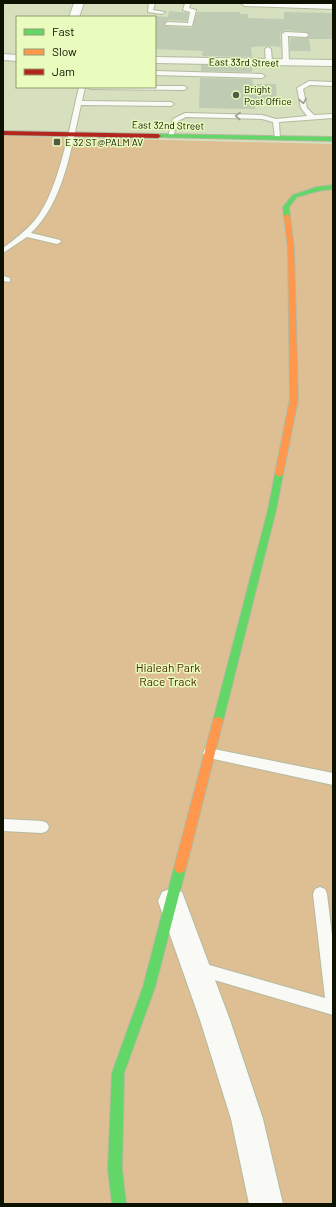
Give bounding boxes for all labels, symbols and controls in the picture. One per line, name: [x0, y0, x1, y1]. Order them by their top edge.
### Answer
legend: [16, 16, 156, 88]
text: Fast: [52, 24, 75, 38]
text: Slow: [52, 44, 77, 58]
street label: East 33rd Street: [209, 55, 280, 69]
text: Jam: [52, 64, 75, 78]
place label: Bright Post Office: [244, 83, 292, 107]
marker: Bright Post Office: [231, 90, 241, 100]
one-way arrow: [298, 98, 307, 104]
one-way arrow: [235, 112, 241, 120]
street label: East 32nd Street: [132, 118, 205, 132]
place label: E 32 ST@PALM AV: [65, 136, 143, 148]
marker: E 32 ST@PALM AV: [52, 137, 62, 147]
park label: Hialeah Park Race Track: [136, 660, 200, 688]

